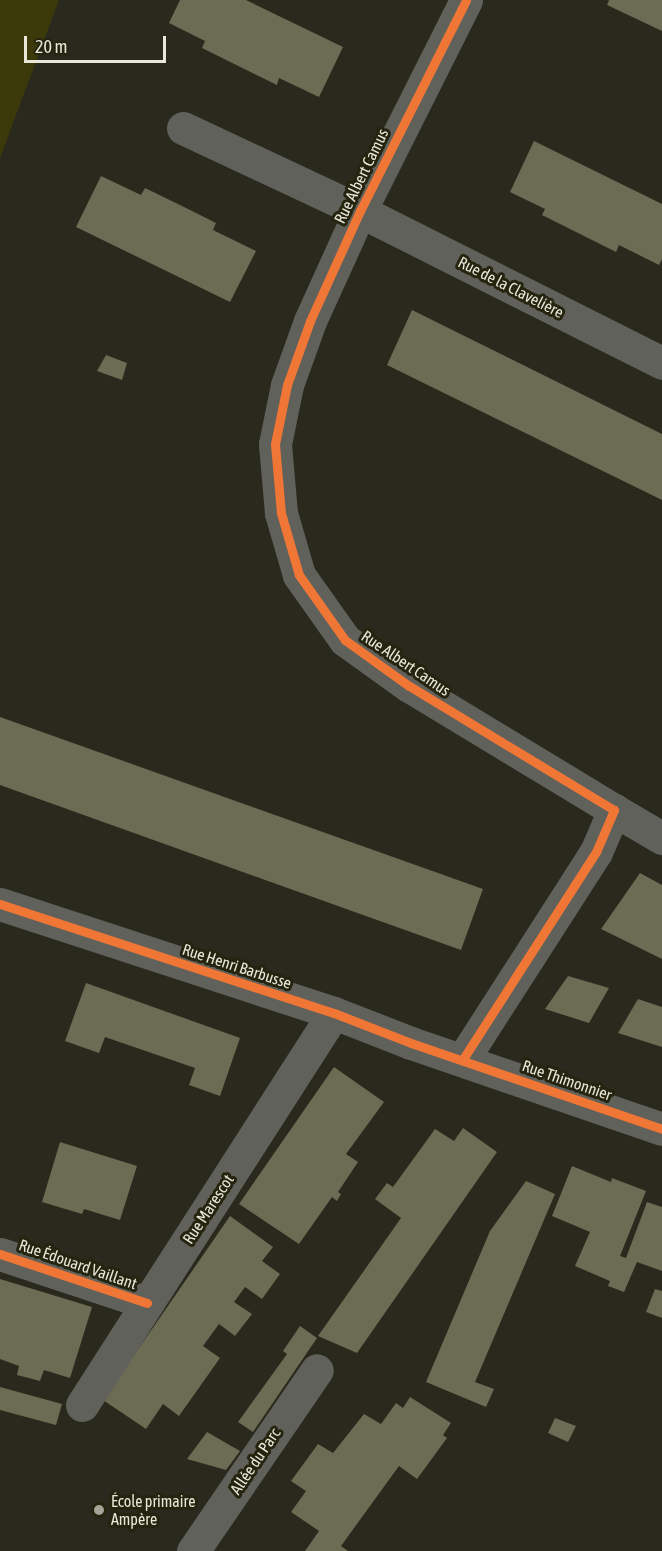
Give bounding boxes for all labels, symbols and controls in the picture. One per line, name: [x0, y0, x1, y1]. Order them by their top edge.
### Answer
scale bar: [27, 24, 170, 62]
text: 20 m: [35, 36, 67, 57]
street label: Rue Albert Camus: [330, 126, 392, 226]
street label: Rue de la Clavelière: [455, 252, 567, 322]
street label: Rue Albert Camus: [358, 626, 454, 700]
street label: Rue Henri Barbusse: [180, 939, 294, 993]
street label: Rue Thimonnier: [520, 1056, 614, 1104]
street label: Rue Marescot: [178, 1171, 238, 1247]
street label: Rue Édouard Vaillant: [16, 1235, 140, 1293]
street label: Allée du Parc: [226, 1424, 284, 1498]
place label: École primaire Ampère: [111, 1491, 195, 1529]
marker: École primaire Ampère: [92, 1503, 106, 1517]

